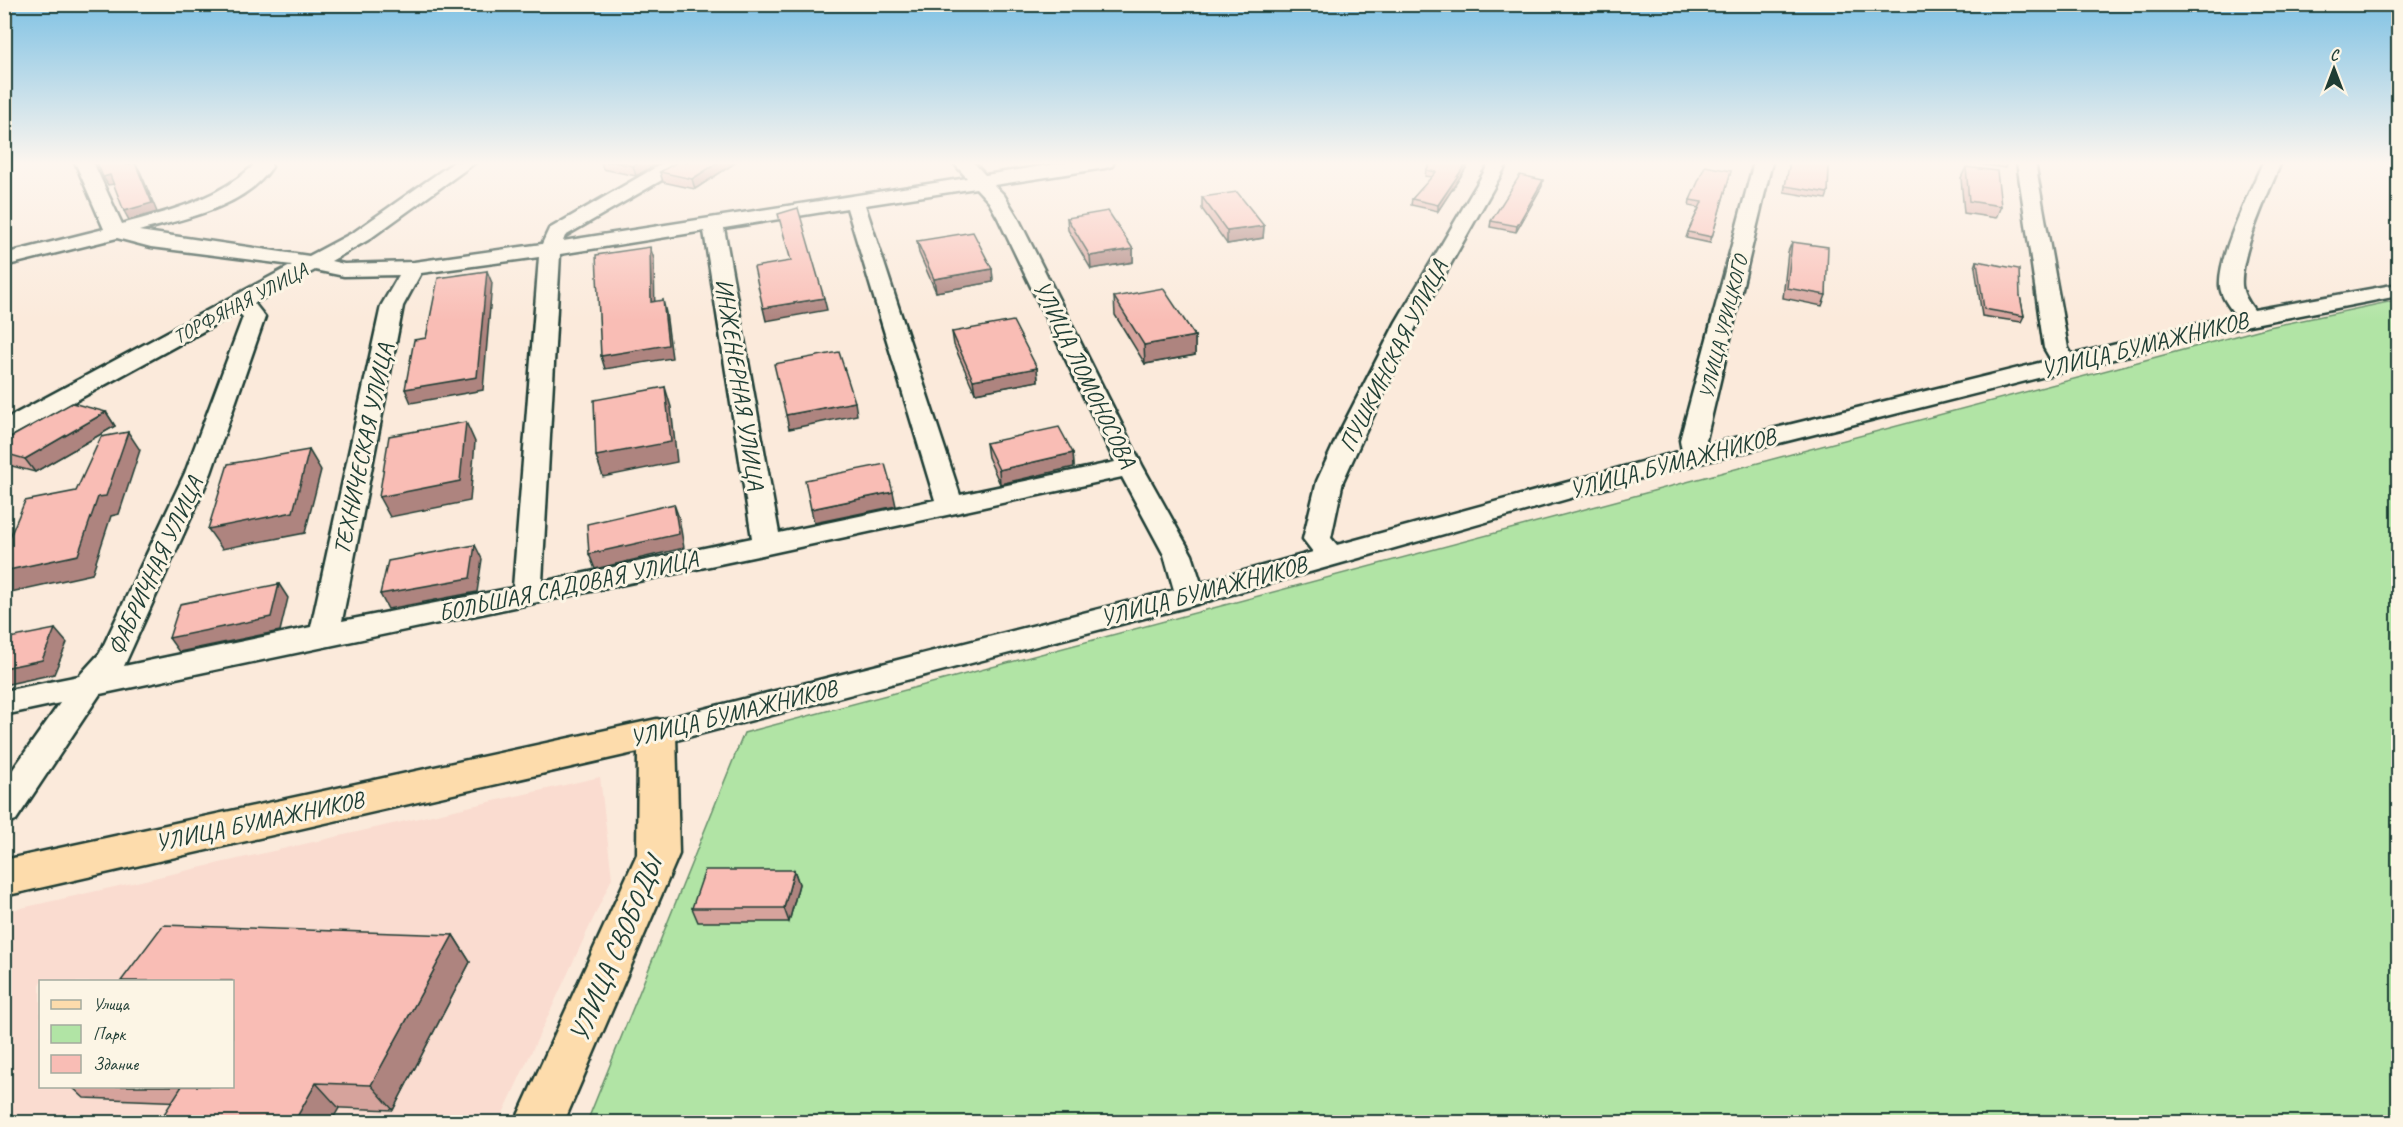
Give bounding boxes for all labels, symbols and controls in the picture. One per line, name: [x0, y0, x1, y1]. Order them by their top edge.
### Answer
north arrow: [2304, 39, 2364, 99]
text: С: [2330, 45, 2340, 65]
street label: УЛИЦА УРИЦКОГО: [1694, 251, 1754, 401]
street label: ПУШКИНСКАЯ УЛИЦА: [1332, 255, 1455, 457]
street label: ТОРФЯНАЯ УЛИЦА: [169, 257, 313, 349]
street label: ИНЖЕНЕРНАЯ УЛИЦА: [708, 276, 772, 493]
street label: УЛИЦА ЛОМОНОСОВА: [1027, 276, 1144, 473]
street label: УЛИЦА БУМАЖНИКОВ: [2038, 304, 2253, 385]
street label: ТЕХНИЧЕСКАЯ УЛИЦА: [326, 340, 400, 557]
street label: УЛИЦА БУМАЖНИКОВ: [1566, 420, 1781, 505]
street label: ФАБРИЧНАЯ УЛИЦА: [101, 471, 210, 660]
street label: БОЛЬШАЯ САДОВАЯ УЛИЦА: [435, 544, 702, 628]
street label: УЛИЦА БУМАЖНИКОВ: [1097, 548, 1312, 633]
street label: УЛИЦА БУМАЖНИКОВ: [627, 672, 842, 753]
street label: УЛИЦА БУМАЖНИКОВ: [152, 784, 368, 858]
street label: УЛИЦА СВОБОДЫ: [561, 847, 672, 1047]
legend: [39, 980, 234, 1088]
text: Улица: [93, 993, 130, 1015]
text: Парк: [93, 1023, 127, 1045]
text: Здание: [93, 1053, 139, 1075]

